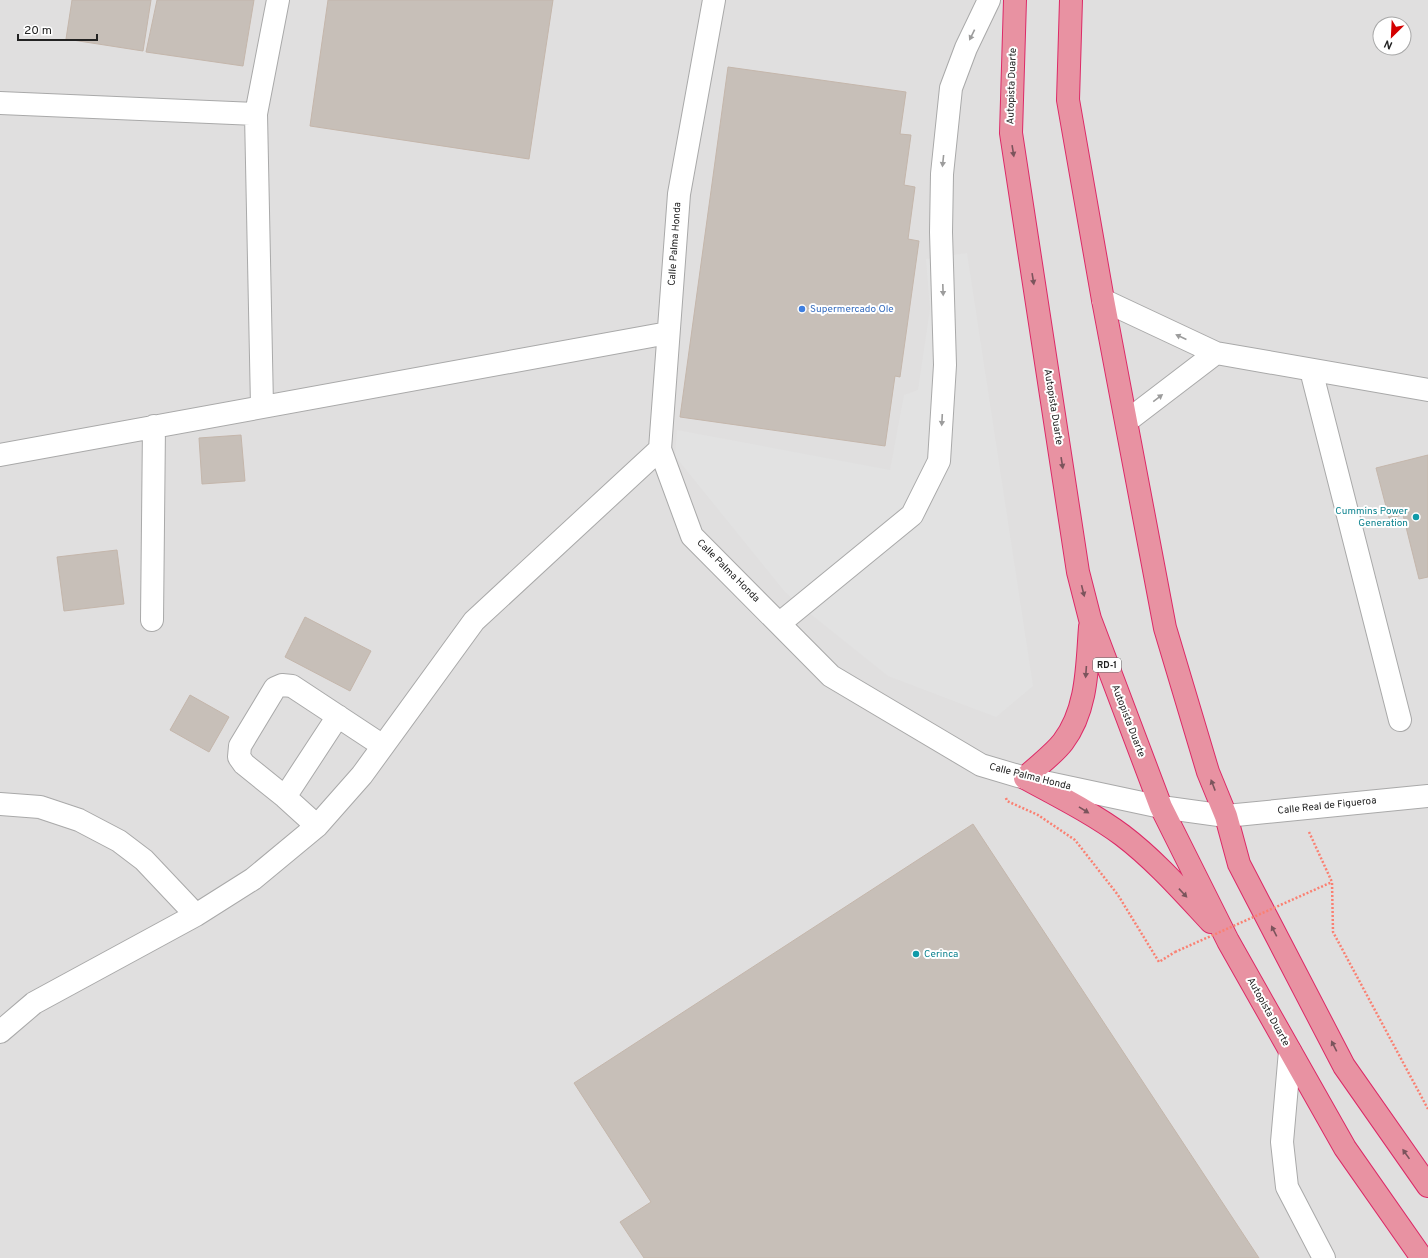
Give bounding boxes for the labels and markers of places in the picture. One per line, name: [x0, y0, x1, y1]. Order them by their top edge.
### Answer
place label: Supermercado Ole: [810, 303, 894, 316]
marker: Supermercado Ole: [797, 304, 807, 314]
place label: Cummins Power Generation: [1335, 505, 1408, 530]
marker: Cummins Power Generation: [1411, 512, 1421, 522]
place label: Cerinca: [924, 948, 958, 961]
marker: Cerinca: [911, 949, 921, 959]

